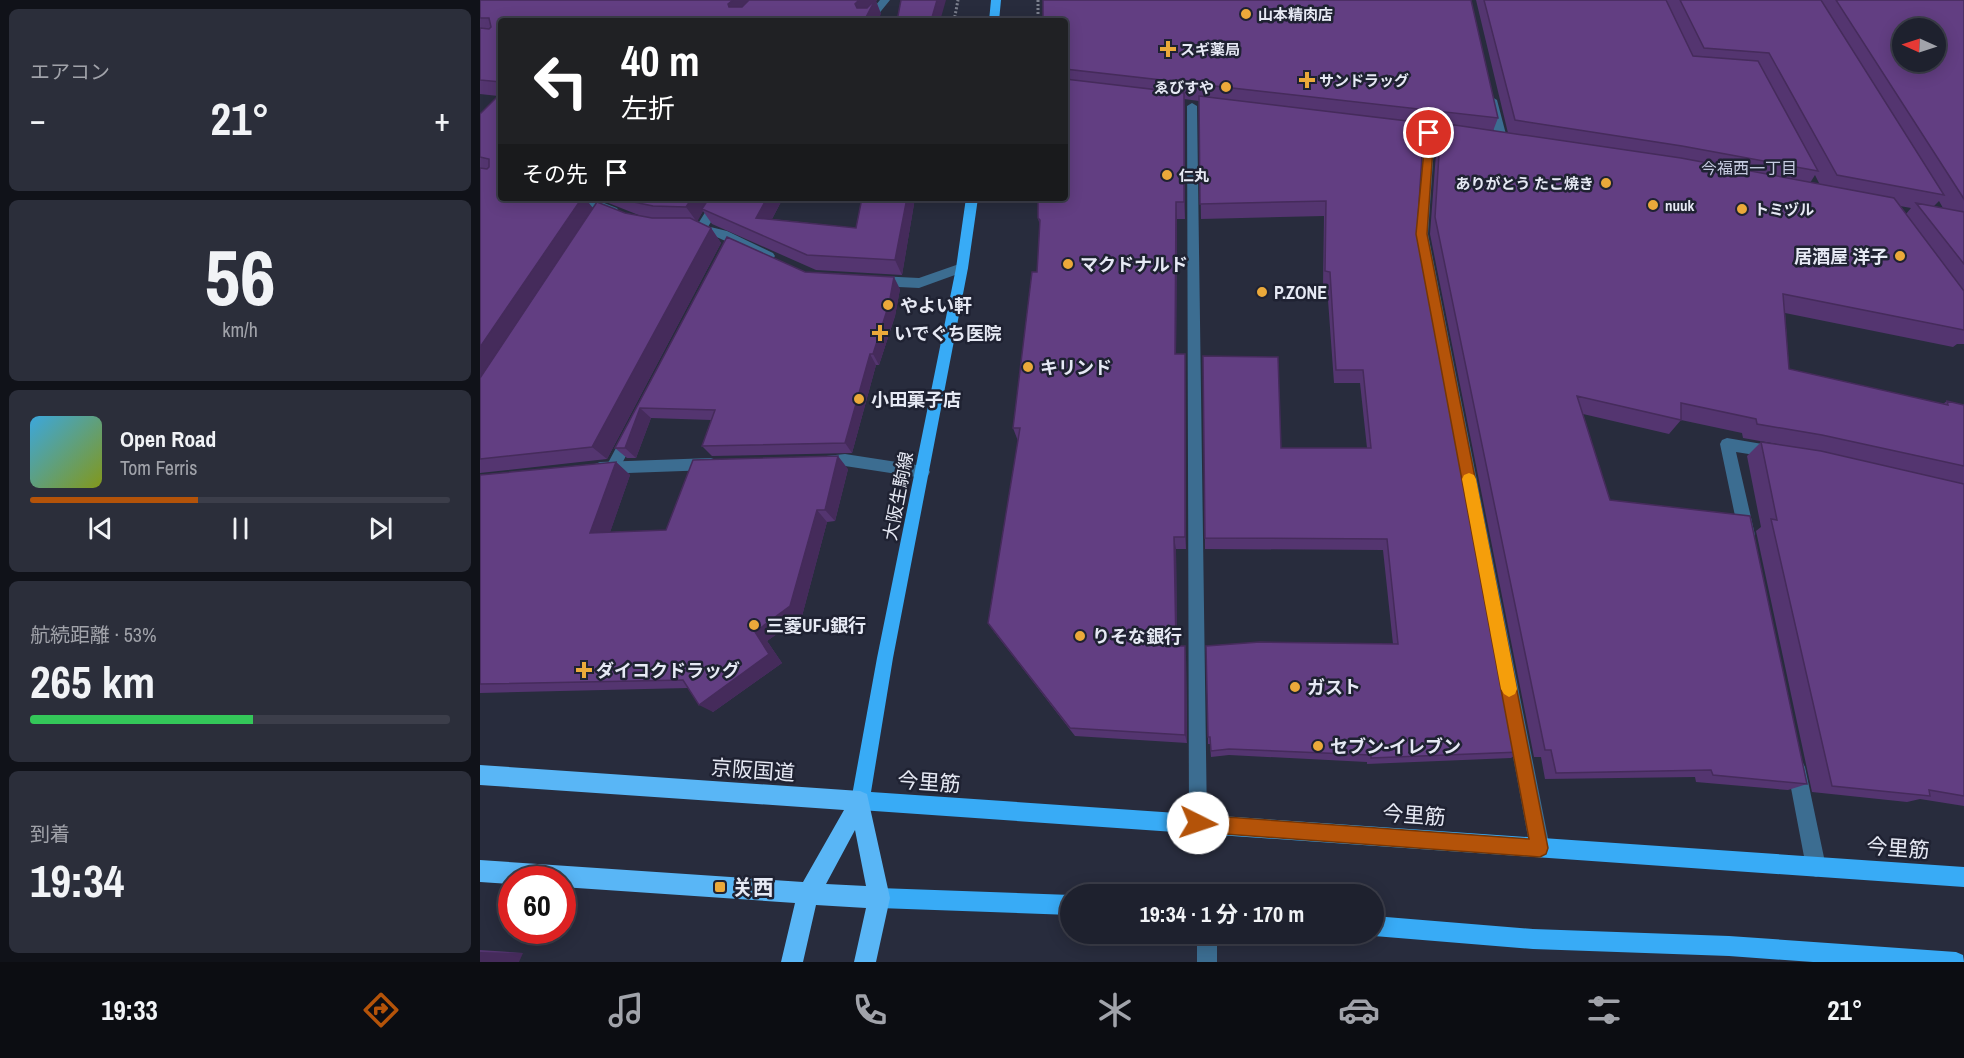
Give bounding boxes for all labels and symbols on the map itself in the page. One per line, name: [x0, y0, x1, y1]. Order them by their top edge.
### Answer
place label: 山本精肉店: [1258, 4, 1333, 25]
marker: 山本精肉店: [1239, 7, 1253, 21]
north arrow: [1892, 18, 1946, 72]
place label: スギ薬局: [1180, 39, 1240, 60]
marker: スギ薬局: [1161, 42, 1175, 56]
place label: サンドラッグ: [1319, 70, 1409, 91]
marker: サンドラッグ: [1300, 73, 1314, 87]
place label: ゑびすや: [1154, 77, 1214, 98]
marker: ゑびすや: [1219, 80, 1233, 94]
pin: [1403, 107, 1454, 158]
district label: 今福西一丁目: [1701, 157, 1797, 179]
place label: 仁丸: [1179, 165, 1209, 186]
marker: 仁丸: [1160, 168, 1174, 182]
place label: ありがとう たこ焼き: [1456, 173, 1594, 194]
marker: ありがとう たこ焼き: [1599, 176, 1613, 190]
place label: nuuk: [1665, 195, 1695, 216]
marker: nuuk: [1646, 198, 1660, 212]
place label: トミヅル: [1754, 199, 1814, 220]
marker: トミヅル: [1735, 202, 1749, 216]
place label: 居酒屋 洋子: [1794, 244, 1888, 269]
marker: 居酒屋 洋子: [1893, 249, 1907, 263]
place label: マクドナルド: [1080, 252, 1188, 277]
marker: マクドナルド: [1061, 257, 1075, 271]
place label: P.ZONE: [1274, 280, 1327, 305]
marker: P.ZONE: [1255, 285, 1269, 299]
place label: やよい軒: [900, 293, 972, 318]
marker: やよい軒: [881, 298, 895, 312]
place label: いでぐち医院: [894, 321, 1002, 346]
marker: いでぐち医院: [871, 324, 889, 342]
place label: キリンド: [1040, 355, 1112, 380]
marker: キリンド: [1021, 360, 1035, 374]
place label: 小田菓子店: [871, 387, 961, 412]
marker: 小田菓子店: [852, 392, 866, 406]
street label: 大阪生駒線: [877, 449, 919, 543]
place label: 三菱UFJ銀行: [766, 613, 866, 638]
marker: 三菱UFJ銀行: [747, 618, 761, 632]
place label: りそな銀行: [1092, 624, 1182, 649]
marker: りそな銀行: [1073, 629, 1087, 643]
place label: ダイコクドラッグ: [596, 658, 740, 683]
marker: ダイコクドラッグ: [577, 663, 591, 677]
place label: ガスト: [1307, 675, 1361, 700]
marker: ガスト: [1288, 680, 1302, 694]
place label: セブン-イレブン: [1330, 734, 1461, 759]
marker: セブン-イレブン: [1311, 739, 1325, 753]
street label: 京阪国道: [710, 753, 796, 787]
street label: 今里筋: [897, 765, 961, 799]
position arrow: [1166, 791, 1230, 855]
street label: 今里筋: [1382, 798, 1446, 832]
street label: 今里筋: [1866, 831, 1930, 865]
speed limit sign: 60: [498, 866, 576, 944]
place label: 关西: [732, 873, 774, 902]
marker: 关西: [713, 880, 727, 894]

